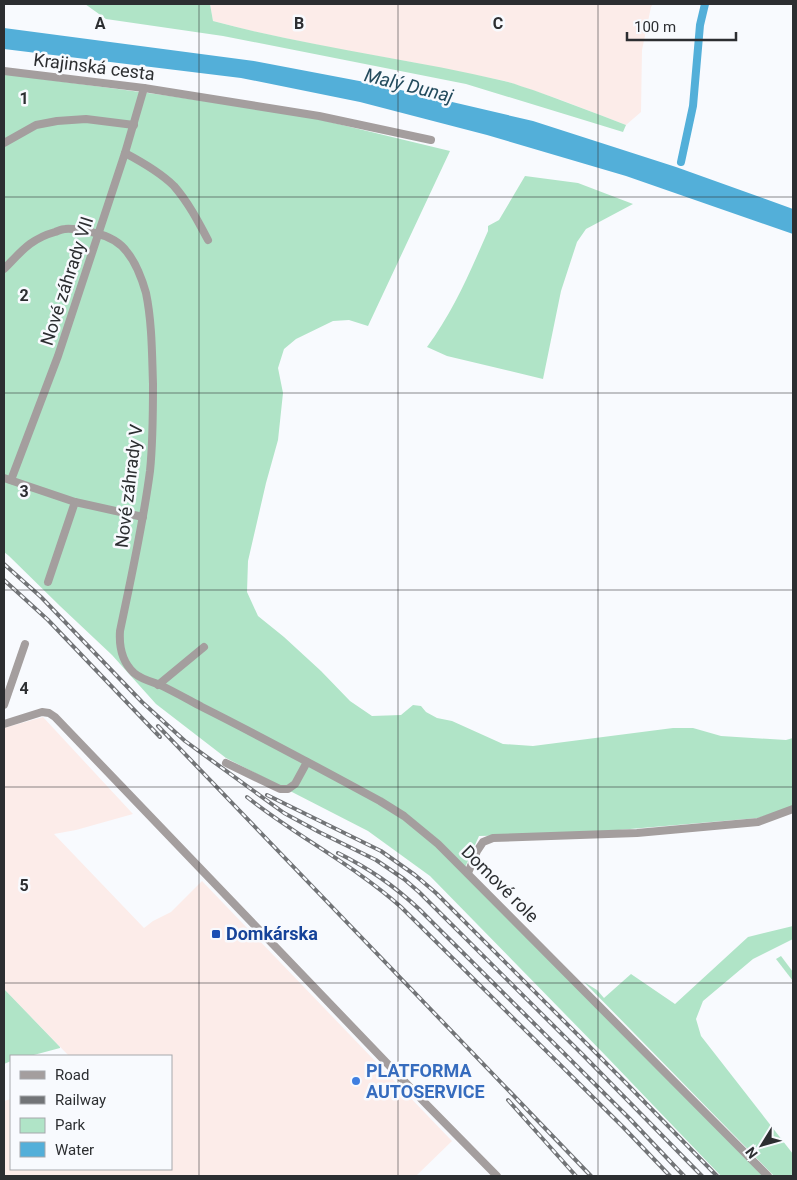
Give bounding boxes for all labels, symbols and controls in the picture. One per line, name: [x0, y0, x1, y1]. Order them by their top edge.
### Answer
scale bar: [627, 10, 736, 42]
text: A: [95, 14, 106, 33]
text: B: [294, 14, 304, 33]
text: C: [493, 14, 503, 33]
text: 100 m: [634, 18, 676, 36]
street label: Krajinská cesta: [32, 49, 156, 84]
water label: Malý Dunaj: [362, 63, 456, 108]
text: 1: [19, 89, 29, 108]
street label: Nové záhrady VII: [36, 214, 97, 348]
text: 2: [19, 286, 29, 305]
street label: Nové záhrady V: [111, 422, 147, 549]
text: 3: [19, 482, 29, 501]
text: 4: [19, 679, 29, 698]
street label: Domové role: [457, 841, 543, 927]
text: 5: [19, 876, 29, 895]
place label: Domkárska: [226, 923, 318, 944]
marker: Domkárska: [210, 928, 222, 940]
legend: [10, 1055, 172, 1170]
place label: PLATFORMA AUTOSERVICE: [366, 1060, 485, 1102]
text: Road: [55, 1066, 89, 1084]
marker: PLATFORMA AUTOSERVICE: [350, 1075, 362, 1087]
text: Railway: [55, 1091, 106, 1109]
text: Park: [55, 1116, 86, 1134]
north arrow: [737, 1120, 787, 1170]
text: Water: [55, 1141, 94, 1159]
text: N: [742, 1144, 761, 1162]

